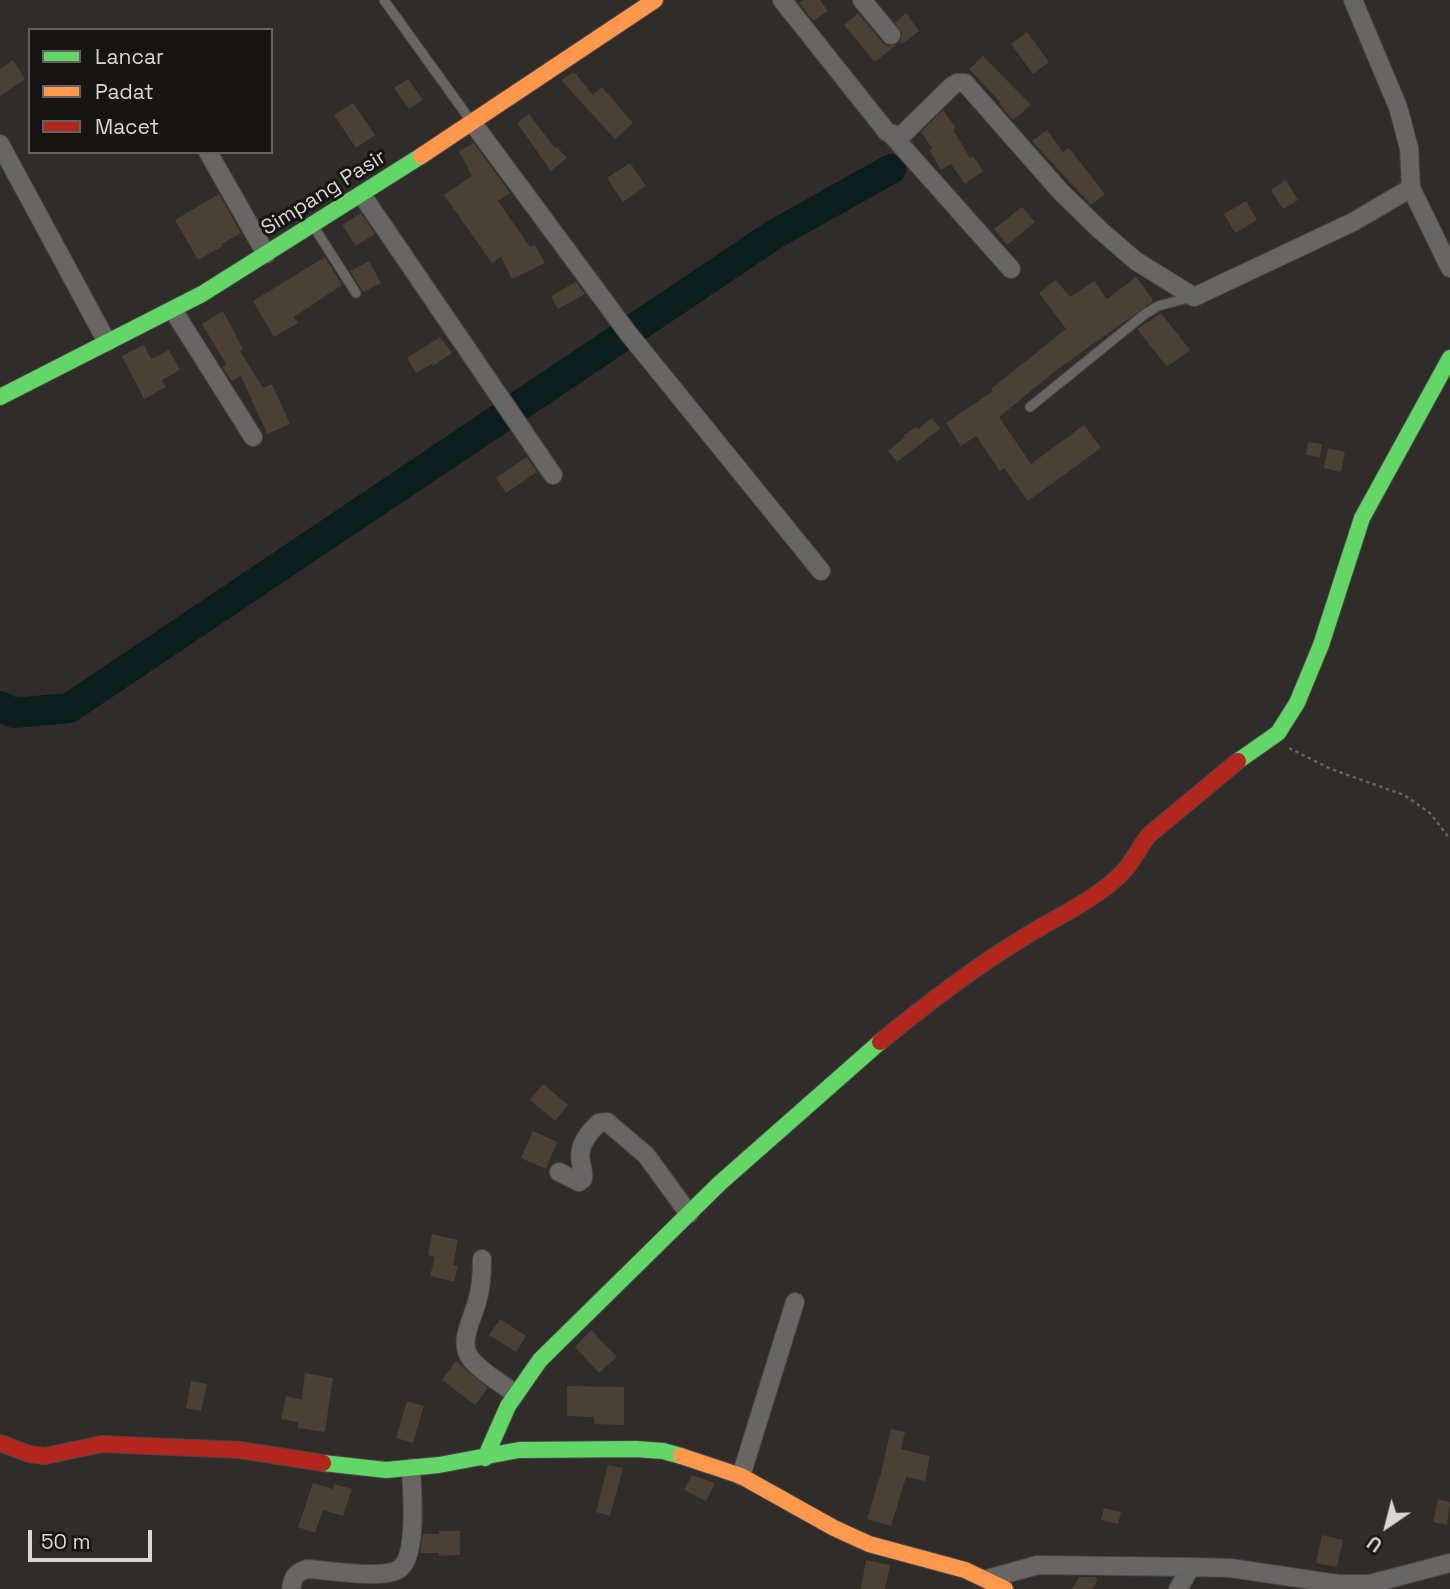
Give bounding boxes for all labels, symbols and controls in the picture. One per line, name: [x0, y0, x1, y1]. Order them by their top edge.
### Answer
legend: [28, 28, 273, 154]
text: Lancar: [95, 43, 164, 70]
text: Padat: [95, 78, 154, 105]
text: Macet: [95, 113, 159, 140]
street label: Simpang Pasir: [257, 145, 391, 241]
north arrow: [1352, 1491, 1422, 1561]
scale bar: [32, 1516, 156, 1560]
text: 50 m: [41, 1528, 91, 1555]
text: U: [1362, 1530, 1387, 1558]

